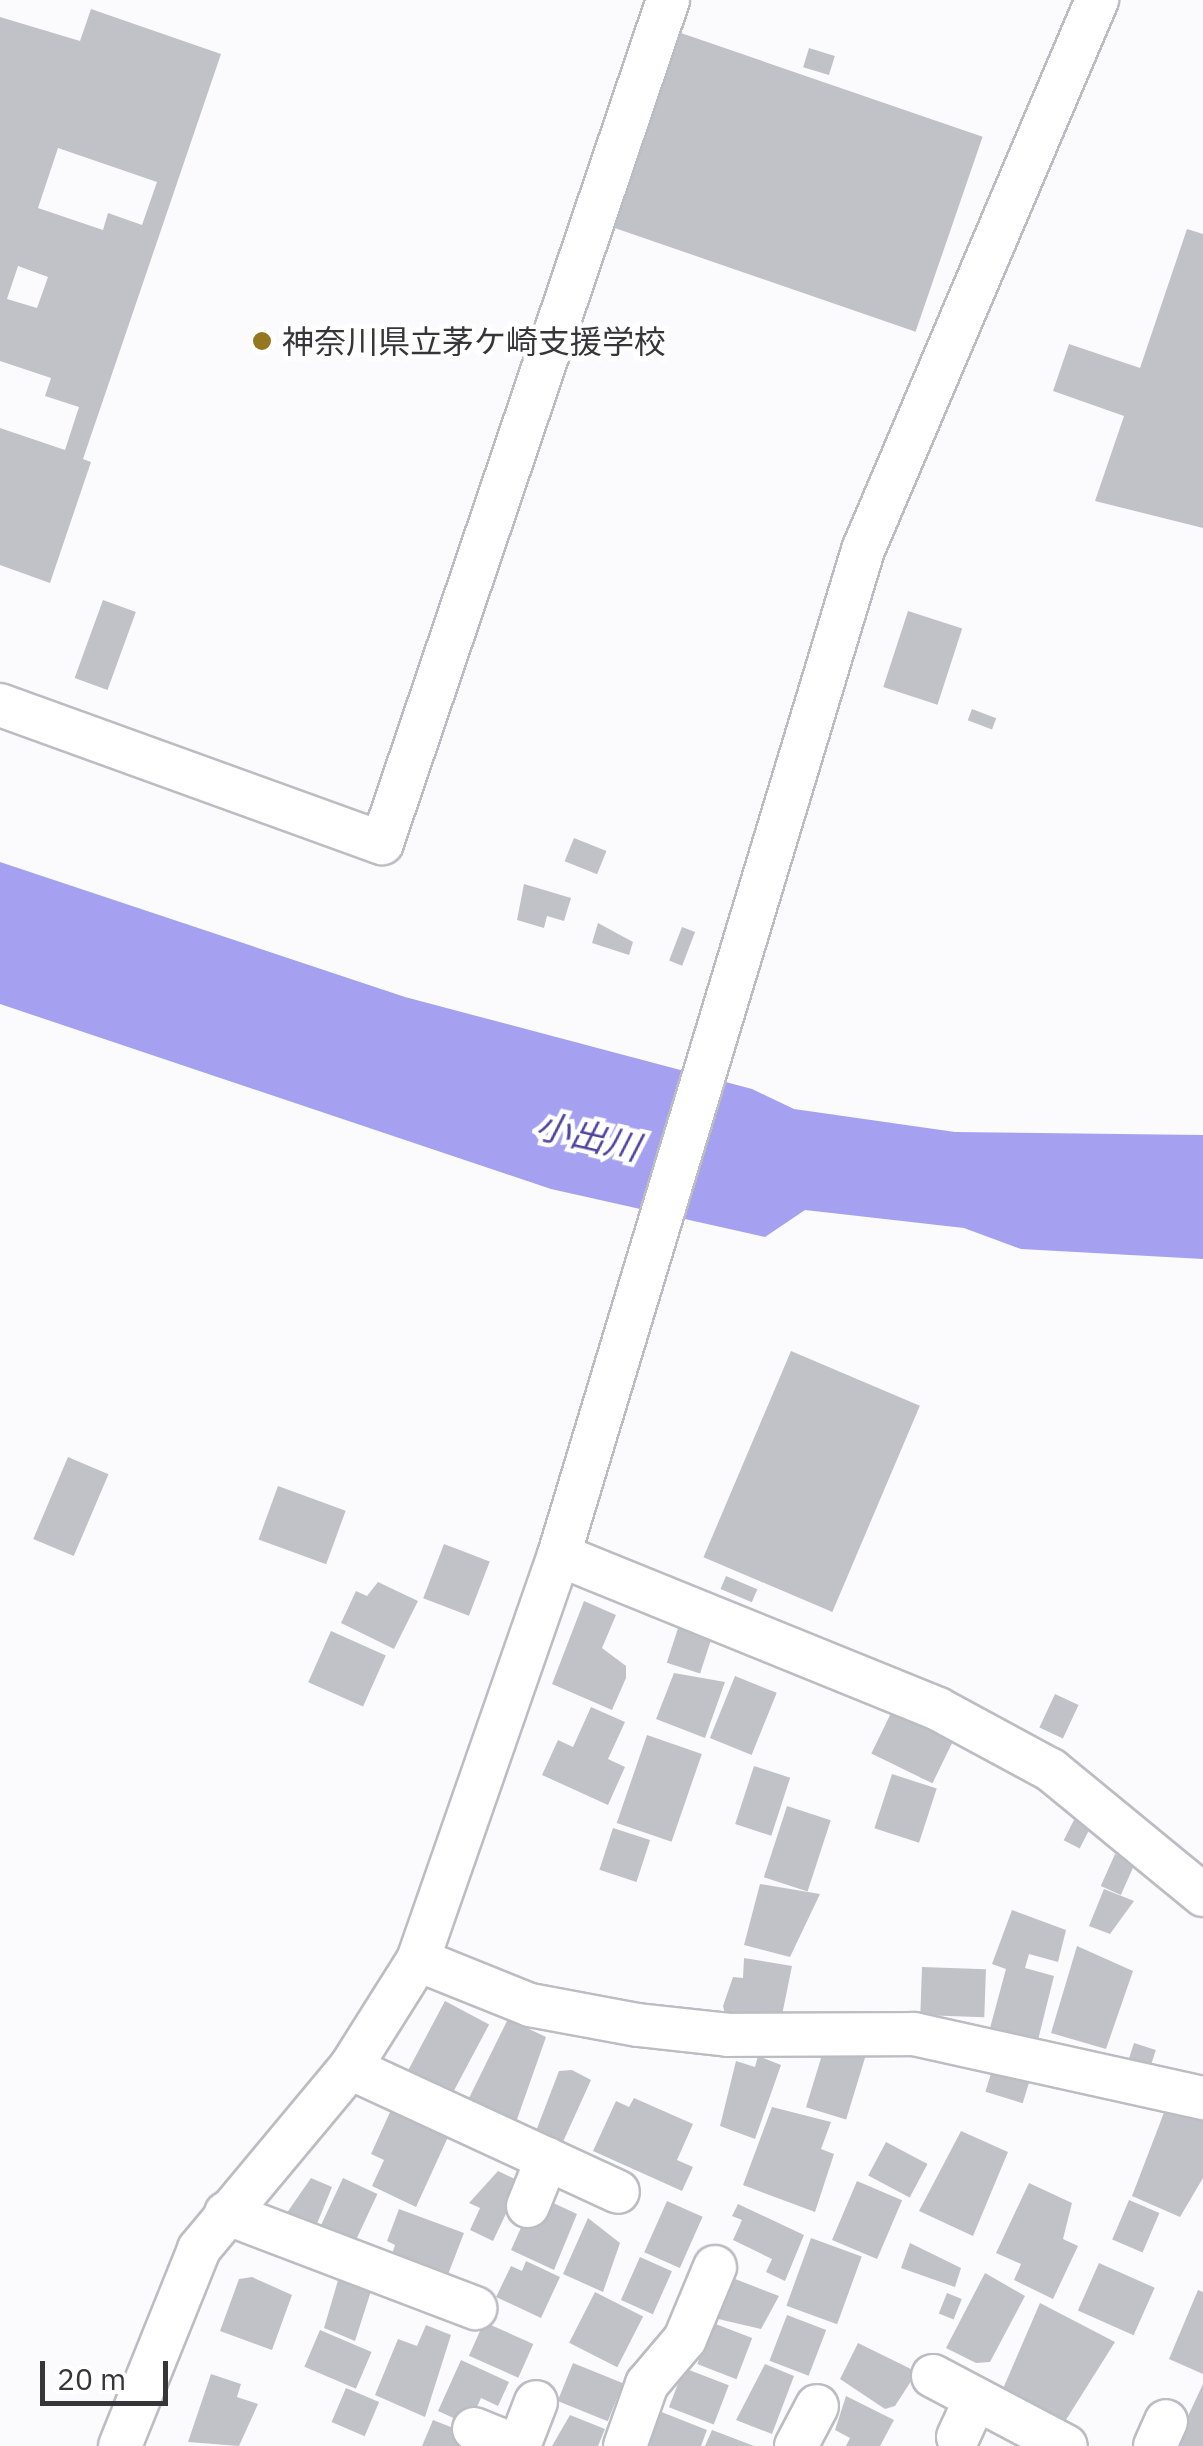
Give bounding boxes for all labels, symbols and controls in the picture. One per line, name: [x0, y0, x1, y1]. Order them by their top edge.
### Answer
place label: 神奈川県立茅ケ崎支援学校: [282, 322, 666, 360]
marker: 神奈川県立茅ケ崎支援学校: [251, 330, 273, 352]
water label: 小出川: [532, 1104, 644, 1168]
scale bar: [45, 2341, 172, 2403]
text: 20 m: [57, 2359, 126, 2398]

